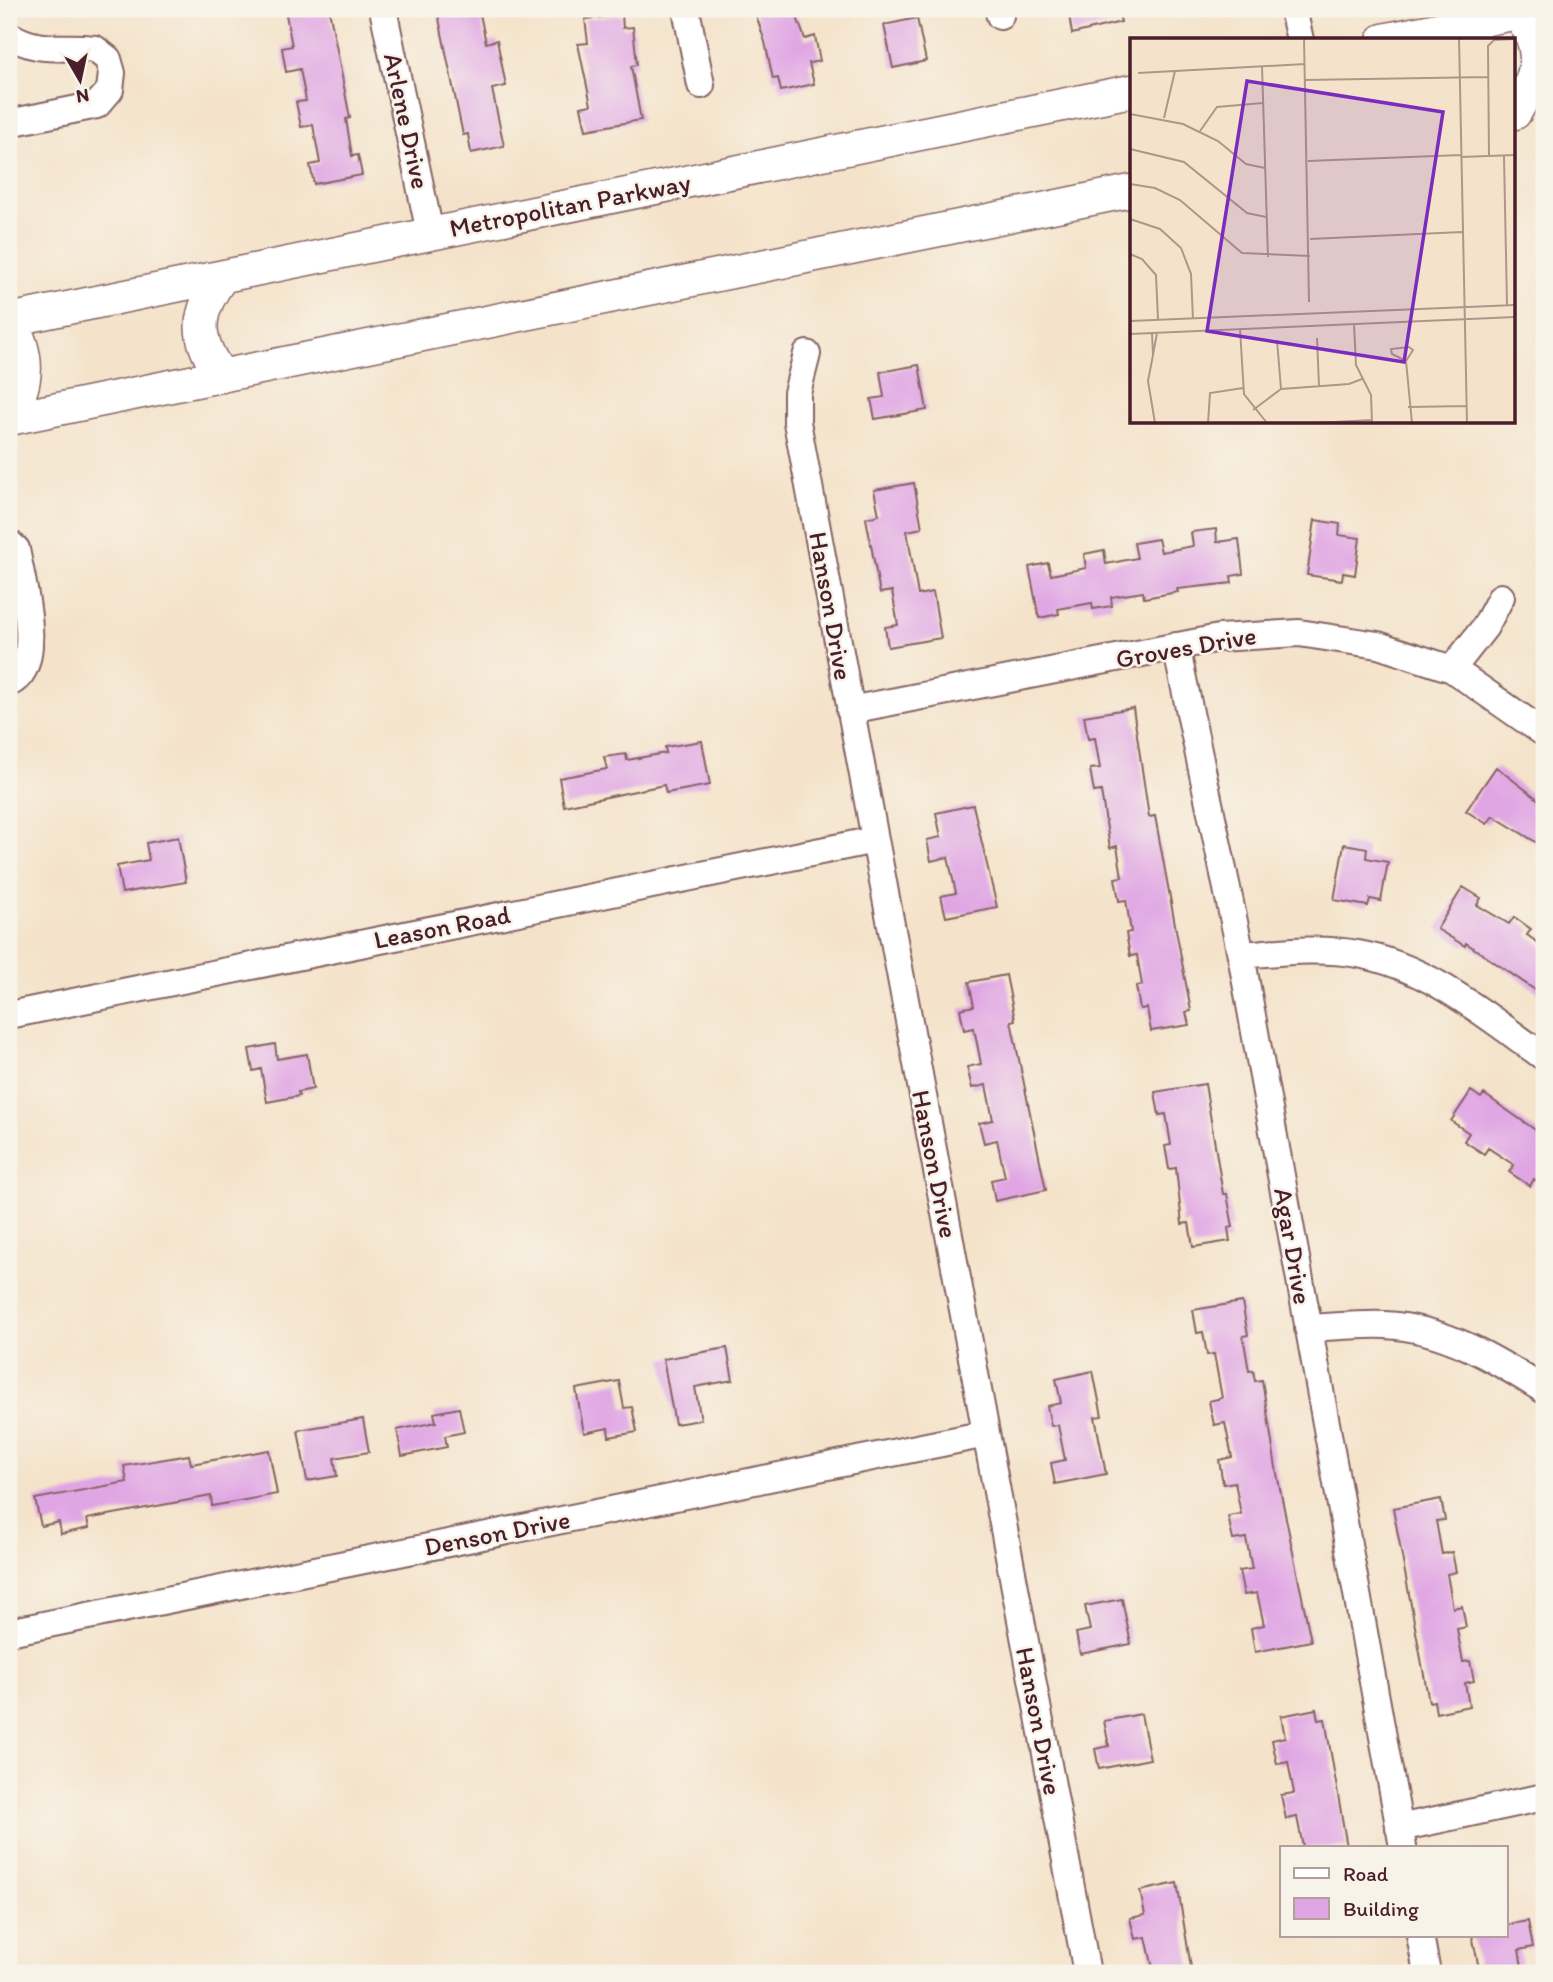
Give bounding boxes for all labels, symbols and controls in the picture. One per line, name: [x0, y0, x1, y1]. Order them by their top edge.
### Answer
inset map: [1130, 38, 1514, 424]
north arrow: [46, 46, 116, 116]
street label: Arlene Drive: [377, 50, 437, 192]
text: N: [74, 84, 91, 109]
street label: Metropolitan Parkway: [447, 166, 693, 244]
street label: Hanson Drive: [802, 529, 860, 683]
street label: Groves Drive: [1113, 619, 1259, 675]
street label: Leason Road: [371, 898, 513, 956]
street label: Hanson Drive: [905, 1087, 965, 1241]
street label: Agar Drive: [1267, 1185, 1319, 1307]
street label: Denson Drive: [421, 1503, 573, 1563]
street label: Hanson Drive: [1009, 1644, 1069, 1798]
legend: [1280, 1846, 1508, 1937]
text: Road: [1343, 1861, 1389, 1886]
text: Building: [1343, 1896, 1419, 1921]

